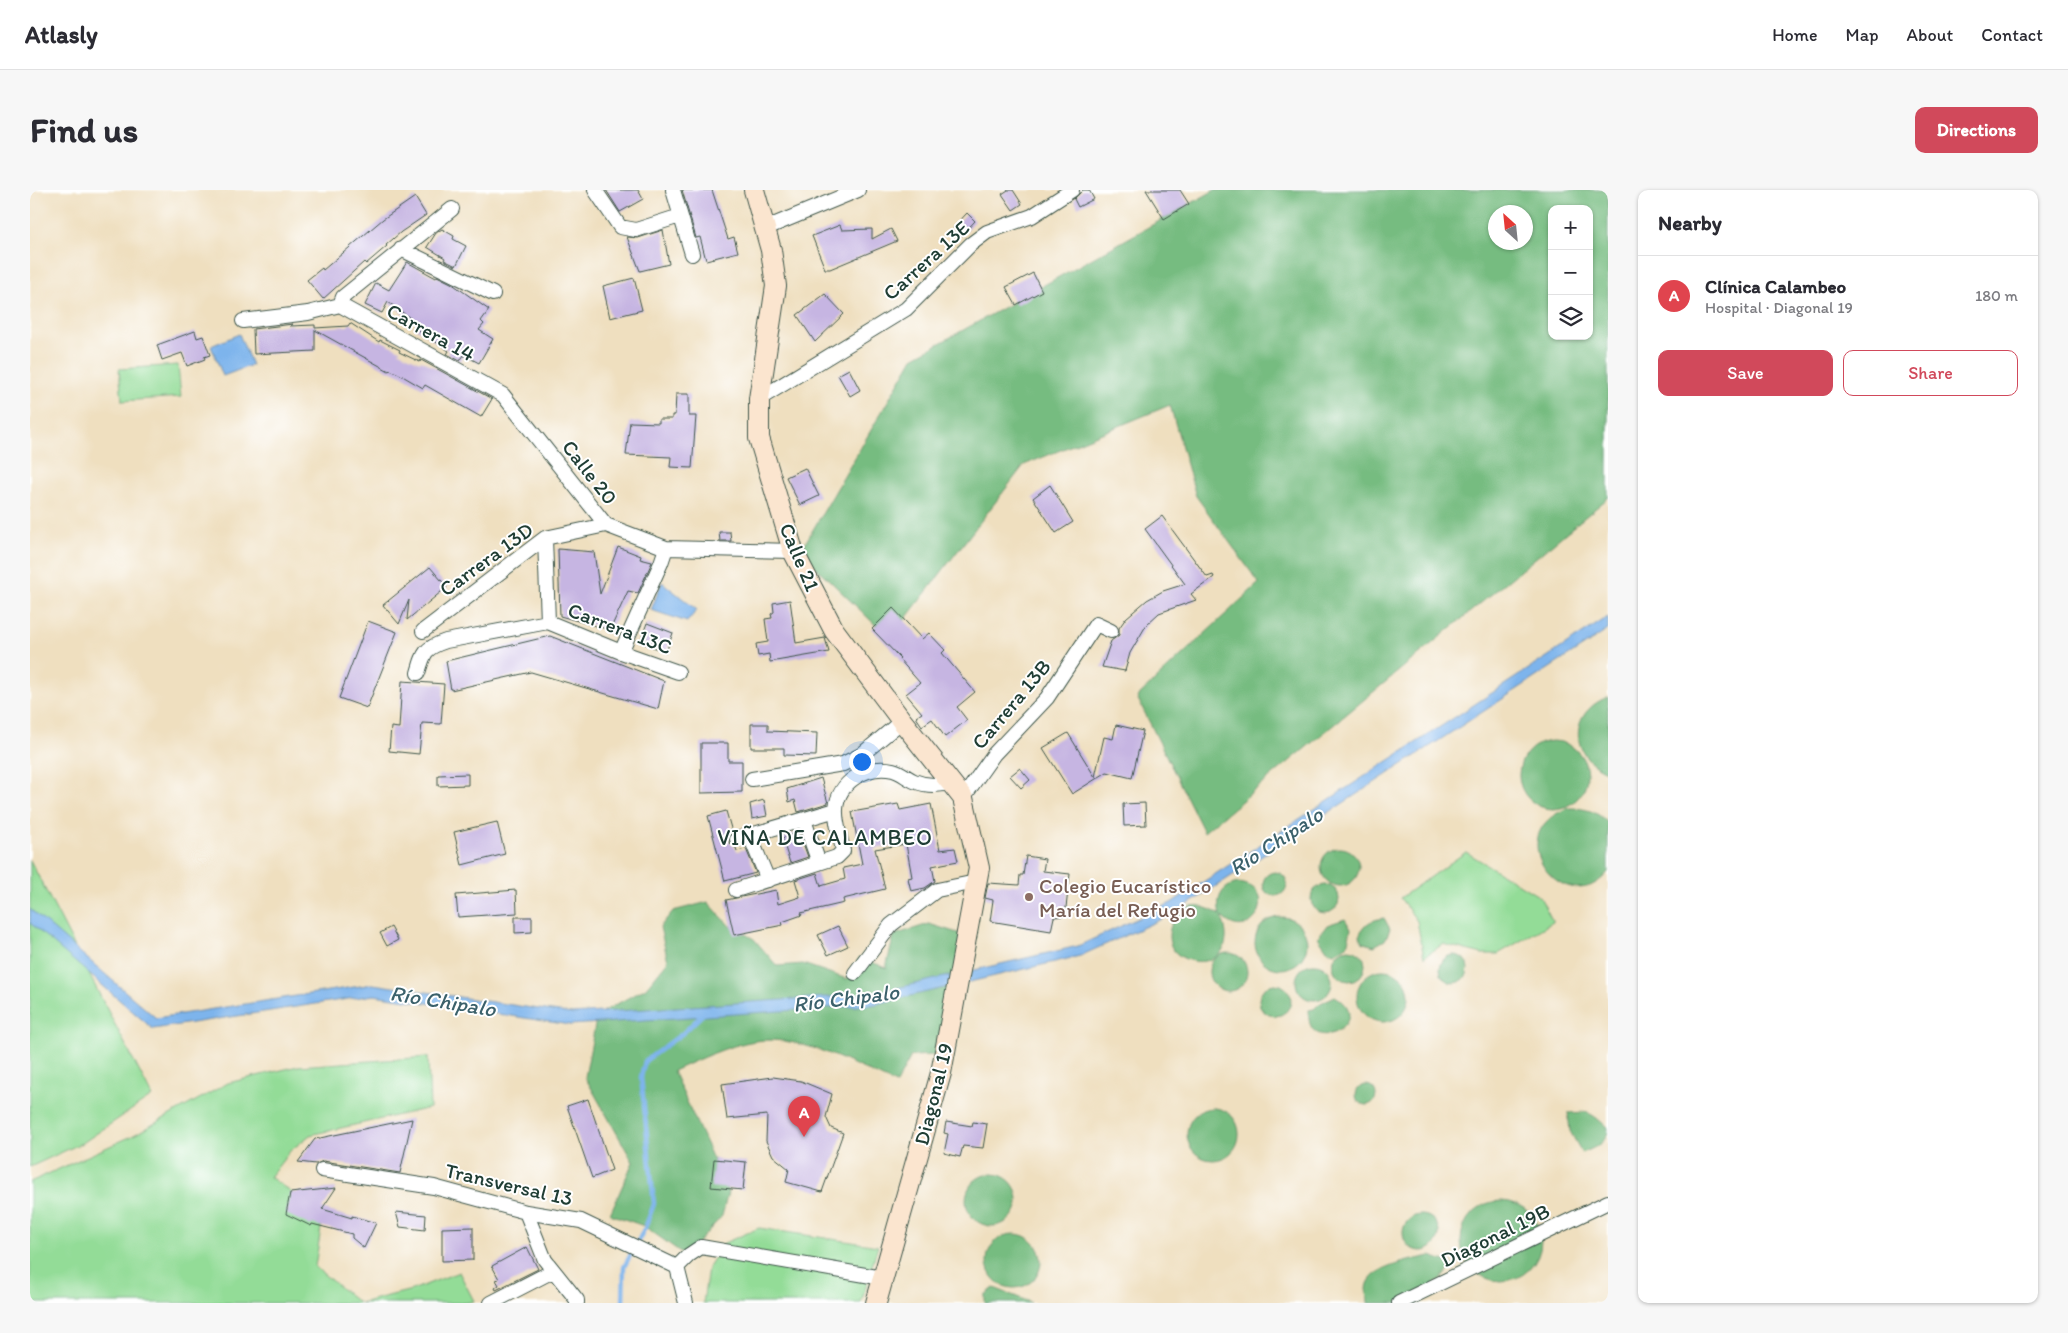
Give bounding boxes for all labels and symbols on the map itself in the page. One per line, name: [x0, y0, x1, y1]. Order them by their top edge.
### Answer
north arrow: [1488, 205, 1533, 250]
street label: Carrera 13E: [878, 215, 974, 305]
street label: Carrera 14: [383, 298, 480, 367]
street label: Calle 20: [557, 435, 623, 509]
street label: Carrera 13D: [434, 517, 538, 601]
street label: Calle 21: [774, 519, 826, 595]
street label: Carrera 13C: [564, 597, 676, 659]
street label: Carrera 13B: [966, 654, 1056, 754]
your location: [849, 749, 875, 775]
water label: Río Chipalo: [1224, 800, 1329, 881]
district label: VIÑA DE CALAMBEO: [717, 824, 933, 851]
place label: Colegio Eucarístico María del Refugio: [1039, 873, 1211, 922]
marker: Colegio Eucarístico María del Refugio: [1023, 891, 1035, 903]
water label: Río Chipalo: [791, 978, 901, 1018]
water label: Río Chipalo: [388, 979, 498, 1023]
street label: Diagonal 19: [908, 1040, 958, 1148]
pin: A: [788, 1096, 820, 1137]
street label: Transversal 13: [443, 1157, 575, 1211]
street label: Diagonal 19B: [1436, 1198, 1554, 1272]

